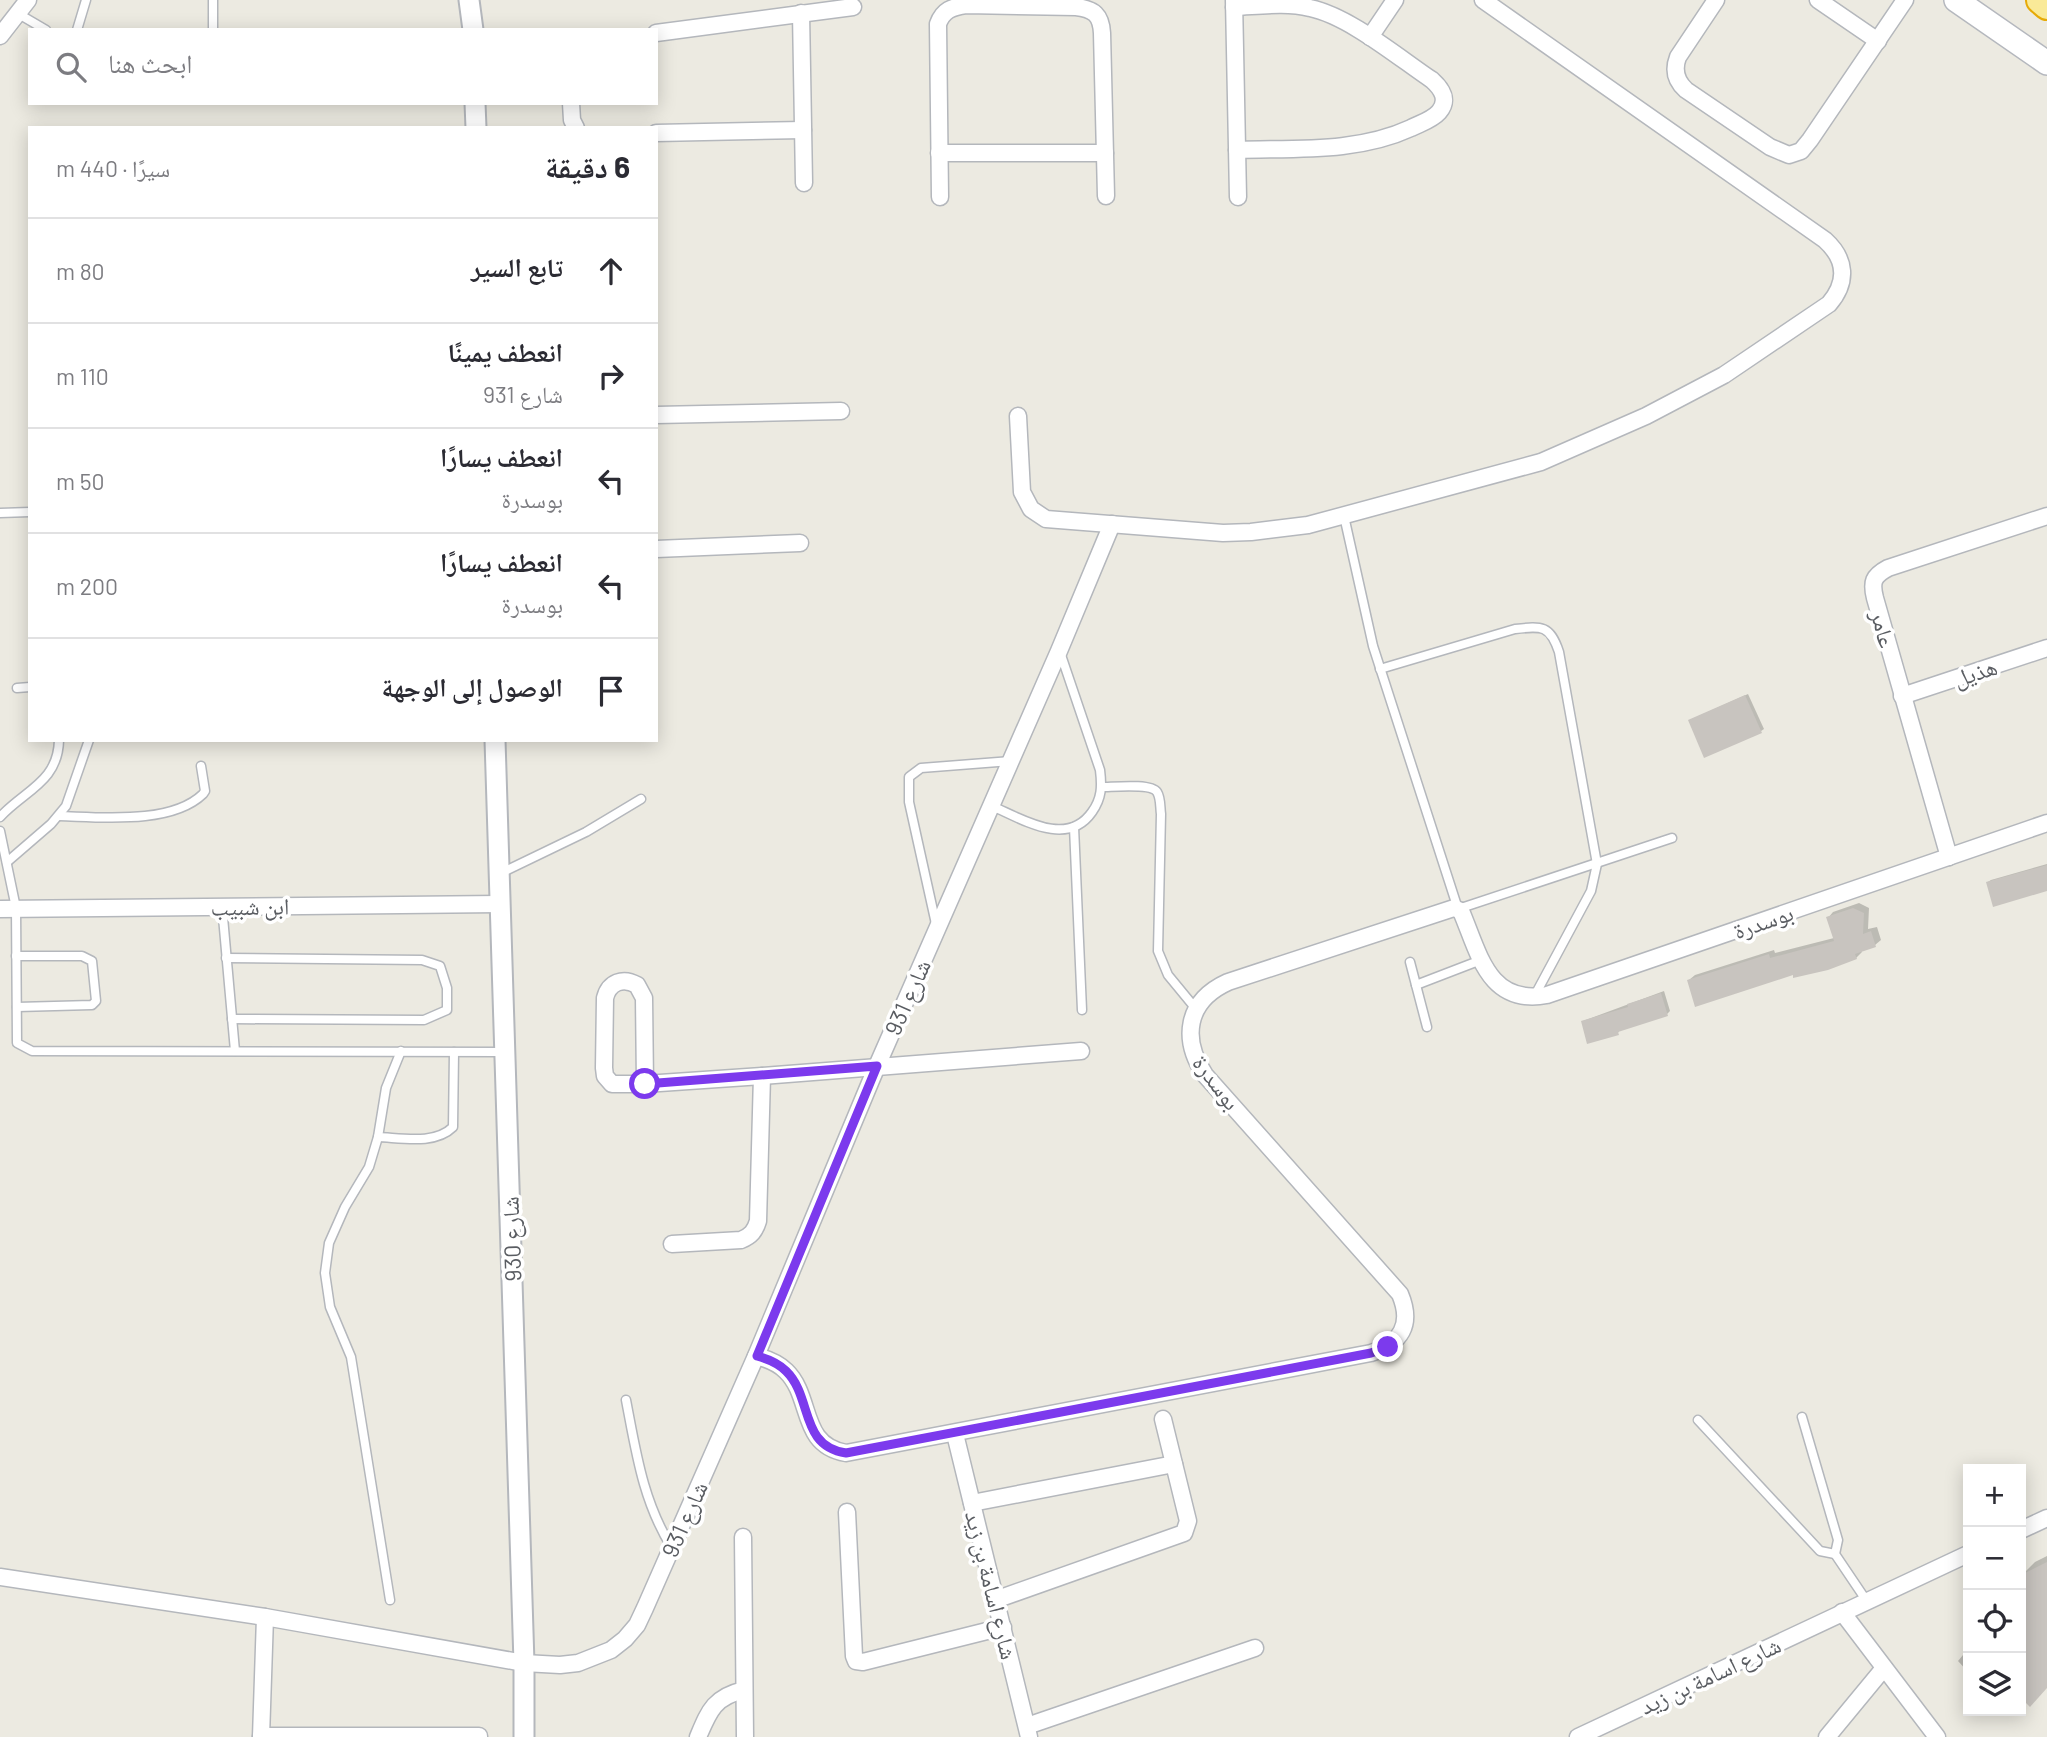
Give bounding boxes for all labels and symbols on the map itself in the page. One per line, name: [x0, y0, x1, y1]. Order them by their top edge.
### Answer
street label: عامر: [1865, 606, 1902, 651]
street label: هذيل: [1950, 652, 2001, 693]
street label: ابن شبيب: [210, 891, 290, 922]
street label: بوسدرة: [1729, 898, 1797, 945]
street label: شارع 931: [878, 955, 938, 1040]
street label: بوسدرة: [1187, 1049, 1247, 1115]
route start: [629, 1068, 660, 1099]
street label: شارع 930: [496, 1196, 528, 1282]
route end: [1372, 1331, 1403, 1362]
street label: شارع 931: [655, 1477, 715, 1562]
street label: شارع اسامة بن زيد: [958, 1508, 1024, 1663]
street label: شارع اسامة بن زيد: [1635, 1630, 1786, 1722]

